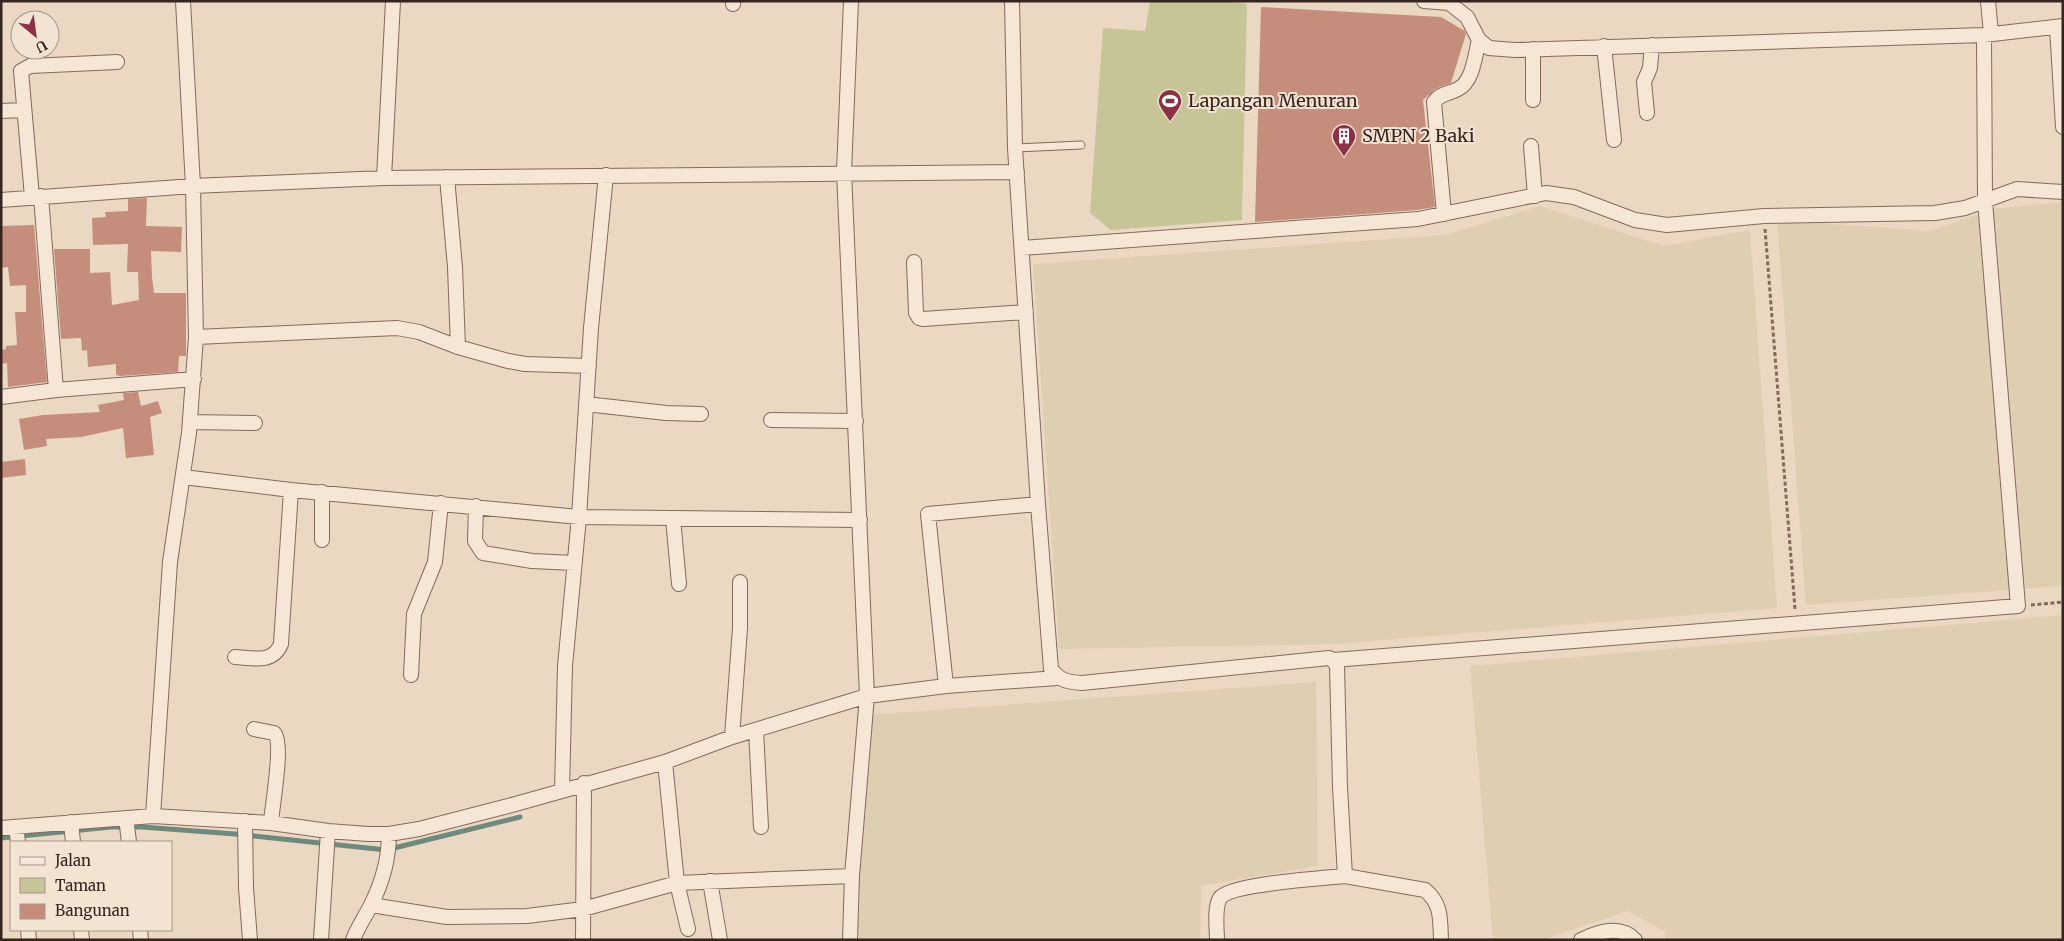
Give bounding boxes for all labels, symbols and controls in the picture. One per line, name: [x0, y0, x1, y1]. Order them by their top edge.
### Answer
north arrow: [10, 10, 60, 60]
text: U: [32, 36, 50, 57]
sports icon: Lapangan Menuran: [1157, 88, 1183, 122]
place label: Lapangan Menuran: [1188, 89, 1358, 112]
building icon: SMPN 2 Baki: [1331, 123, 1357, 157]
place label: SMPN 2 Baki: [1362, 124, 1475, 147]
legend: [10, 841, 172, 931]
text: Jalan: [54, 851, 91, 870]
text: Taman: [55, 876, 106, 895]
text: Bangunan: [55, 901, 130, 920]

